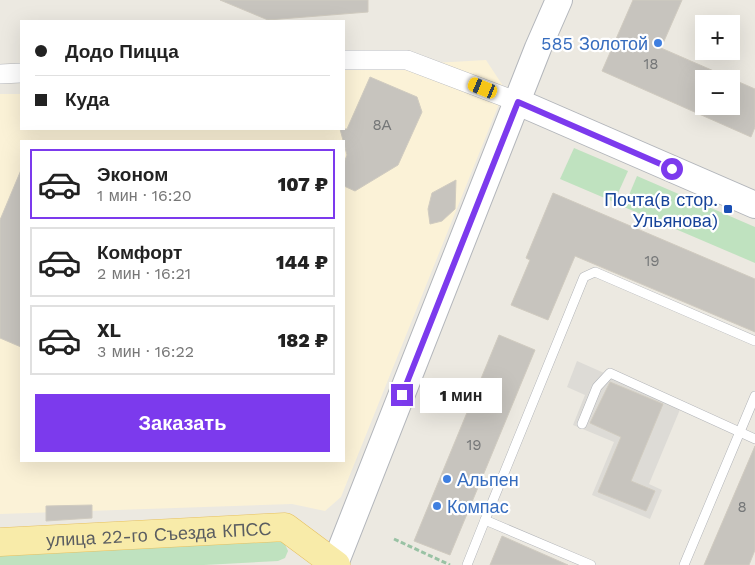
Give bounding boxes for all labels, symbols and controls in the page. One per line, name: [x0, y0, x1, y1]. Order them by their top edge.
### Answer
map controls: [695, 15, 740, 115]
button: +: [695, 15, 740, 60]
place label: 585 Золотой: [541, 33, 648, 54]
marker: 585 Золотой: [652, 37, 664, 49]
text: Додо Пицца: [65, 40, 179, 63]
house number: 18: [643, 55, 659, 73]
button: −: [695, 70, 740, 115]
car: [466, 75, 499, 101]
text: Куда: [65, 88, 109, 111]
house number: 8А: [372, 116, 392, 134]
route start: [661, 158, 683, 180]
icon: car: [37, 162, 82, 207]
text: Эконом: [97, 163, 168, 186]
text: 107 ₽: [278, 173, 328, 196]
text: 1 мин · 16:20: [97, 186, 192, 205]
place label: Почта(в стор. Ульянова): [604, 189, 718, 231]
marker: Почта(в стор. Ульянова): [722, 203, 734, 215]
icon: car: [37, 240, 82, 285]
text: Комфорт: [97, 241, 182, 264]
text: 144 ₽: [276, 251, 328, 274]
house number: 19: [644, 252, 660, 270]
text: 2 мин · 16:21: [97, 264, 191, 283]
icon: car: [37, 318, 82, 363]
text: XL: [97, 319, 121, 342]
text: 182 ₽: [278, 329, 328, 352]
text: 3 мин · 16:22: [97, 342, 194, 361]
callout: 1 мин: [420, 378, 502, 412]
route end: [391, 384, 413, 406]
text: 1 мин: [440, 386, 482, 405]
button: Заказать: [35, 394, 330, 452]
house number: 19: [466, 436, 482, 454]
place label: Альпен: [457, 469, 519, 490]
marker: Альпен: [441, 473, 453, 485]
place label: Компас: [447, 496, 509, 517]
house number: 8: [737, 498, 747, 516]
marker: Компас: [431, 500, 443, 512]
street label: улица 22-го Съезда КПСС: [46, 517, 272, 550]

